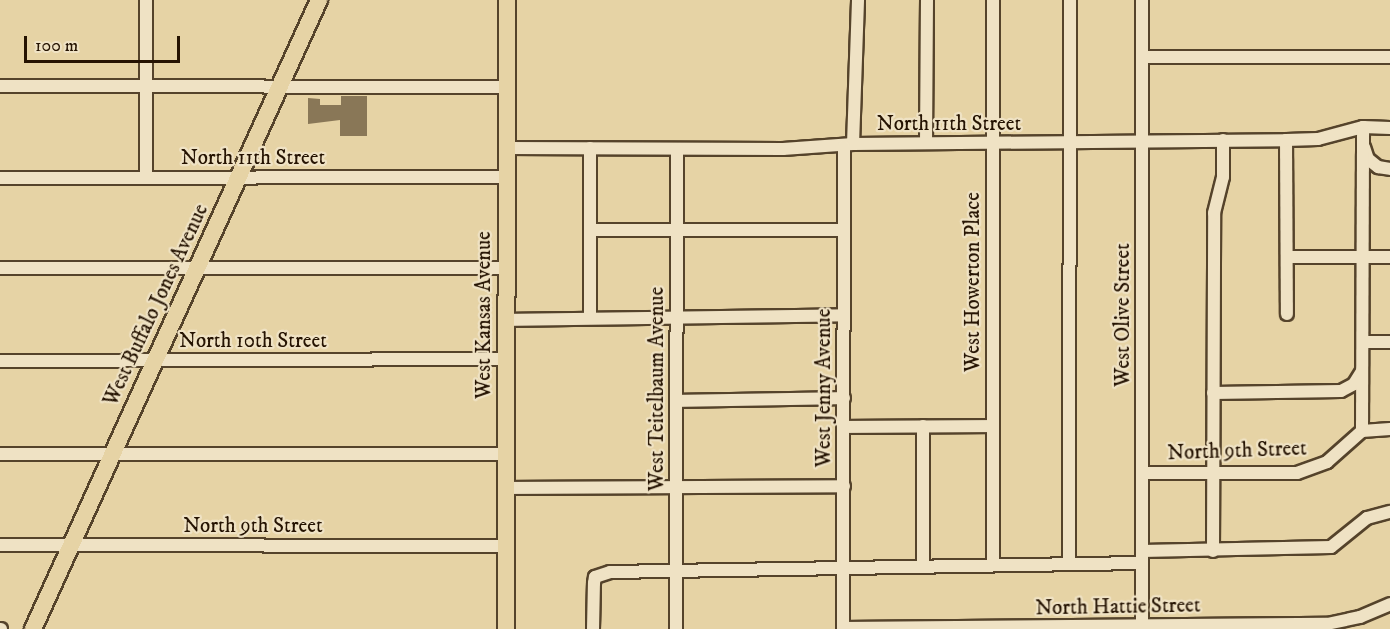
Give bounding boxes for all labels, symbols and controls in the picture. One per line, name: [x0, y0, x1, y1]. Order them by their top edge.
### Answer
scale bar: [27, 24, 183, 62]
text: 100 m: [35, 35, 78, 57]
street label: North 11th Street: [877, 111, 1021, 137]
street label: North 11th Street: [181, 145, 325, 171]
street label: West Howerton Place: [960, 192, 986, 372]
street label: West Buffalo Jones Avenue: [98, 200, 214, 410]
street label: West Kansas Avenue: [471, 231, 497, 399]
street label: West Olive Street: [1110, 243, 1136, 387]
street label: West Teitelbaum Avenue: [644, 287, 670, 491]
street label: West Jenny Avenue: [811, 309, 837, 467]
street label: North 10th Street: [179, 328, 327, 354]
street label: North 9th Street: [1167, 436, 1307, 466]
street label: North 9th Street: [183, 513, 323, 539]
street label: North Hattie Street: [1035, 593, 1201, 621]

